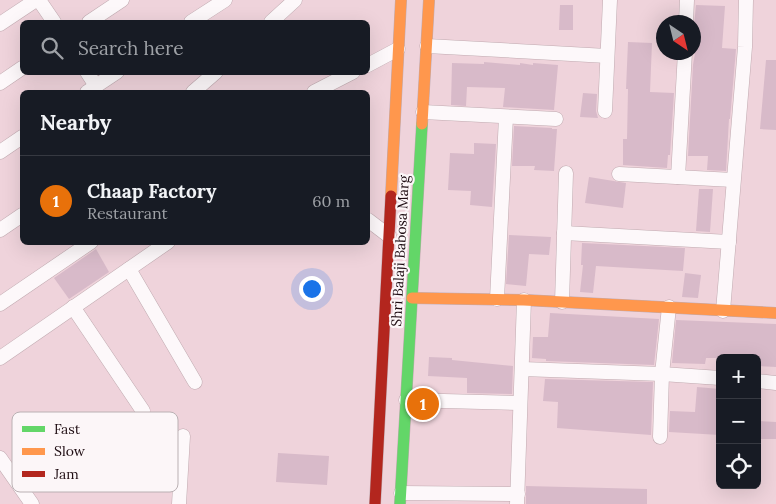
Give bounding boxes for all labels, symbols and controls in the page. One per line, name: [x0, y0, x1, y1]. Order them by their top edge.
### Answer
north arrow: [656, 15, 701, 60]
search box: [20, 20, 370, 75]
icon: search: [38, 34, 66, 62]
text: Search here: [78, 36, 184, 60]
text: Nearby: [40, 109, 111, 136]
street label: Shri Balaji Babosa Marg: [387, 175, 413, 327]
text: Chaap Factory: [87, 179, 217, 203]
text: 1: [53, 191, 59, 211]
text: 60 m: [312, 191, 350, 211]
text: Restaurant: [87, 203, 168, 223]
your location: [299, 276, 325, 302]
map controls: [716, 354, 761, 489]
button: +: [716, 354, 761, 399]
pin: 1: [407, 385, 439, 423]
button: −: [716, 399, 761, 444]
legend: [12, 412, 178, 492]
text: Fast: [54, 420, 81, 438]
text: Slow: [54, 442, 86, 460]
button: locate: [716, 444, 761, 489]
text: Jam: [53, 465, 79, 483]

